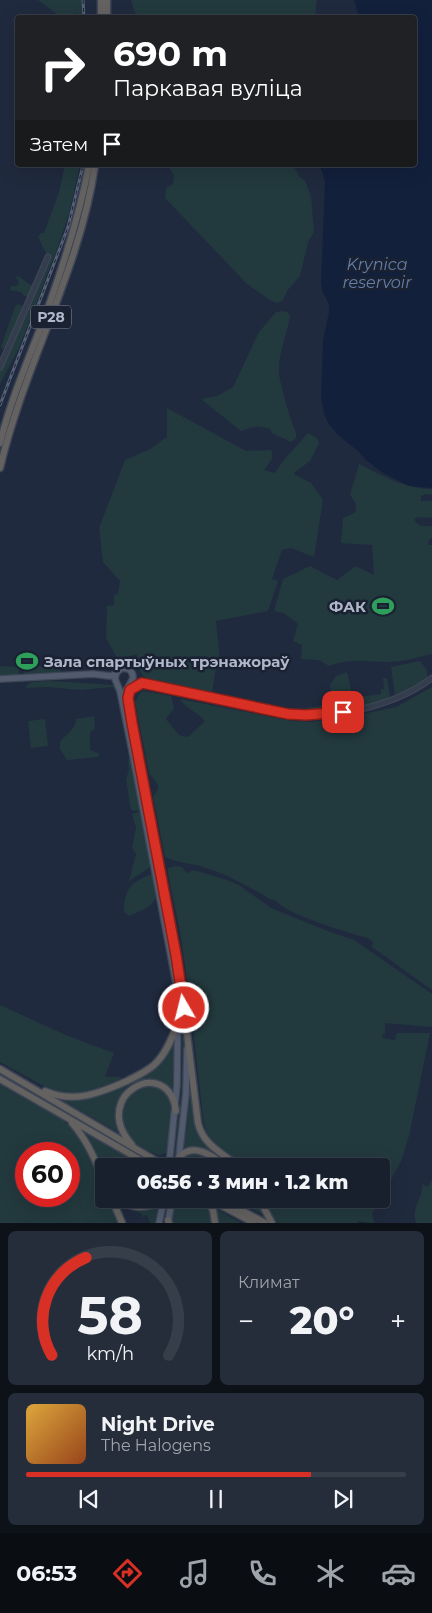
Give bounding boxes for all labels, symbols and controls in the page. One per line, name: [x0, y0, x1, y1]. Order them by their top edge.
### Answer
text: 690 m: [113, 32, 228, 75]
icon: right: [30, 35, 95, 100]
text: Паркавая вуліца: [113, 75, 303, 102]
icon: arrive: [98, 130, 126, 158]
text: Затем: [30, 133, 88, 156]
water label: Krynica reservoir: [342, 255, 412, 292]
road number: Р28: [31, 306, 71, 328]
sports icon: ФАК: [370, 593, 396, 619]
place label: ФАК: [329, 597, 366, 616]
sports icon: Зала спартыўных трэнажораў: [14, 648, 40, 674]
place label: Зала спартыўных трэнажораў: [43, 652, 290, 671]
pin: [322, 691, 364, 733]
icon: arrive: [329, 698, 357, 726]
position arrow: [157, 981, 209, 1033]
speed limit sign: 60: [15, 1142, 80, 1207]
text: 06:56 · 3 мин · 1.2 km: [137, 1171, 348, 1194]
text: Климат: [238, 1273, 300, 1292]
text: 58: [77, 1284, 143, 1347]
text: 20°: [290, 1297, 354, 1344]
text: −: [238, 1304, 254, 1338]
text: +: [390, 1304, 406, 1338]
text: km/h: [86, 1343, 134, 1364]
text: Night Drive: [101, 1413, 215, 1436]
text: The Halogens: [101, 1436, 211, 1455]
icon: previous: [75, 1485, 103, 1513]
icon: pause: [202, 1485, 230, 1513]
icon: next: [329, 1485, 357, 1513]
icon: directions: [110, 1556, 145, 1591]
icon: music: [177, 1556, 212, 1591]
icon: phone: [245, 1556, 280, 1591]
icon: climate: [313, 1556, 348, 1591]
icon: car: [381, 1556, 416, 1591]
text: 06:53: [16, 1560, 77, 1587]

